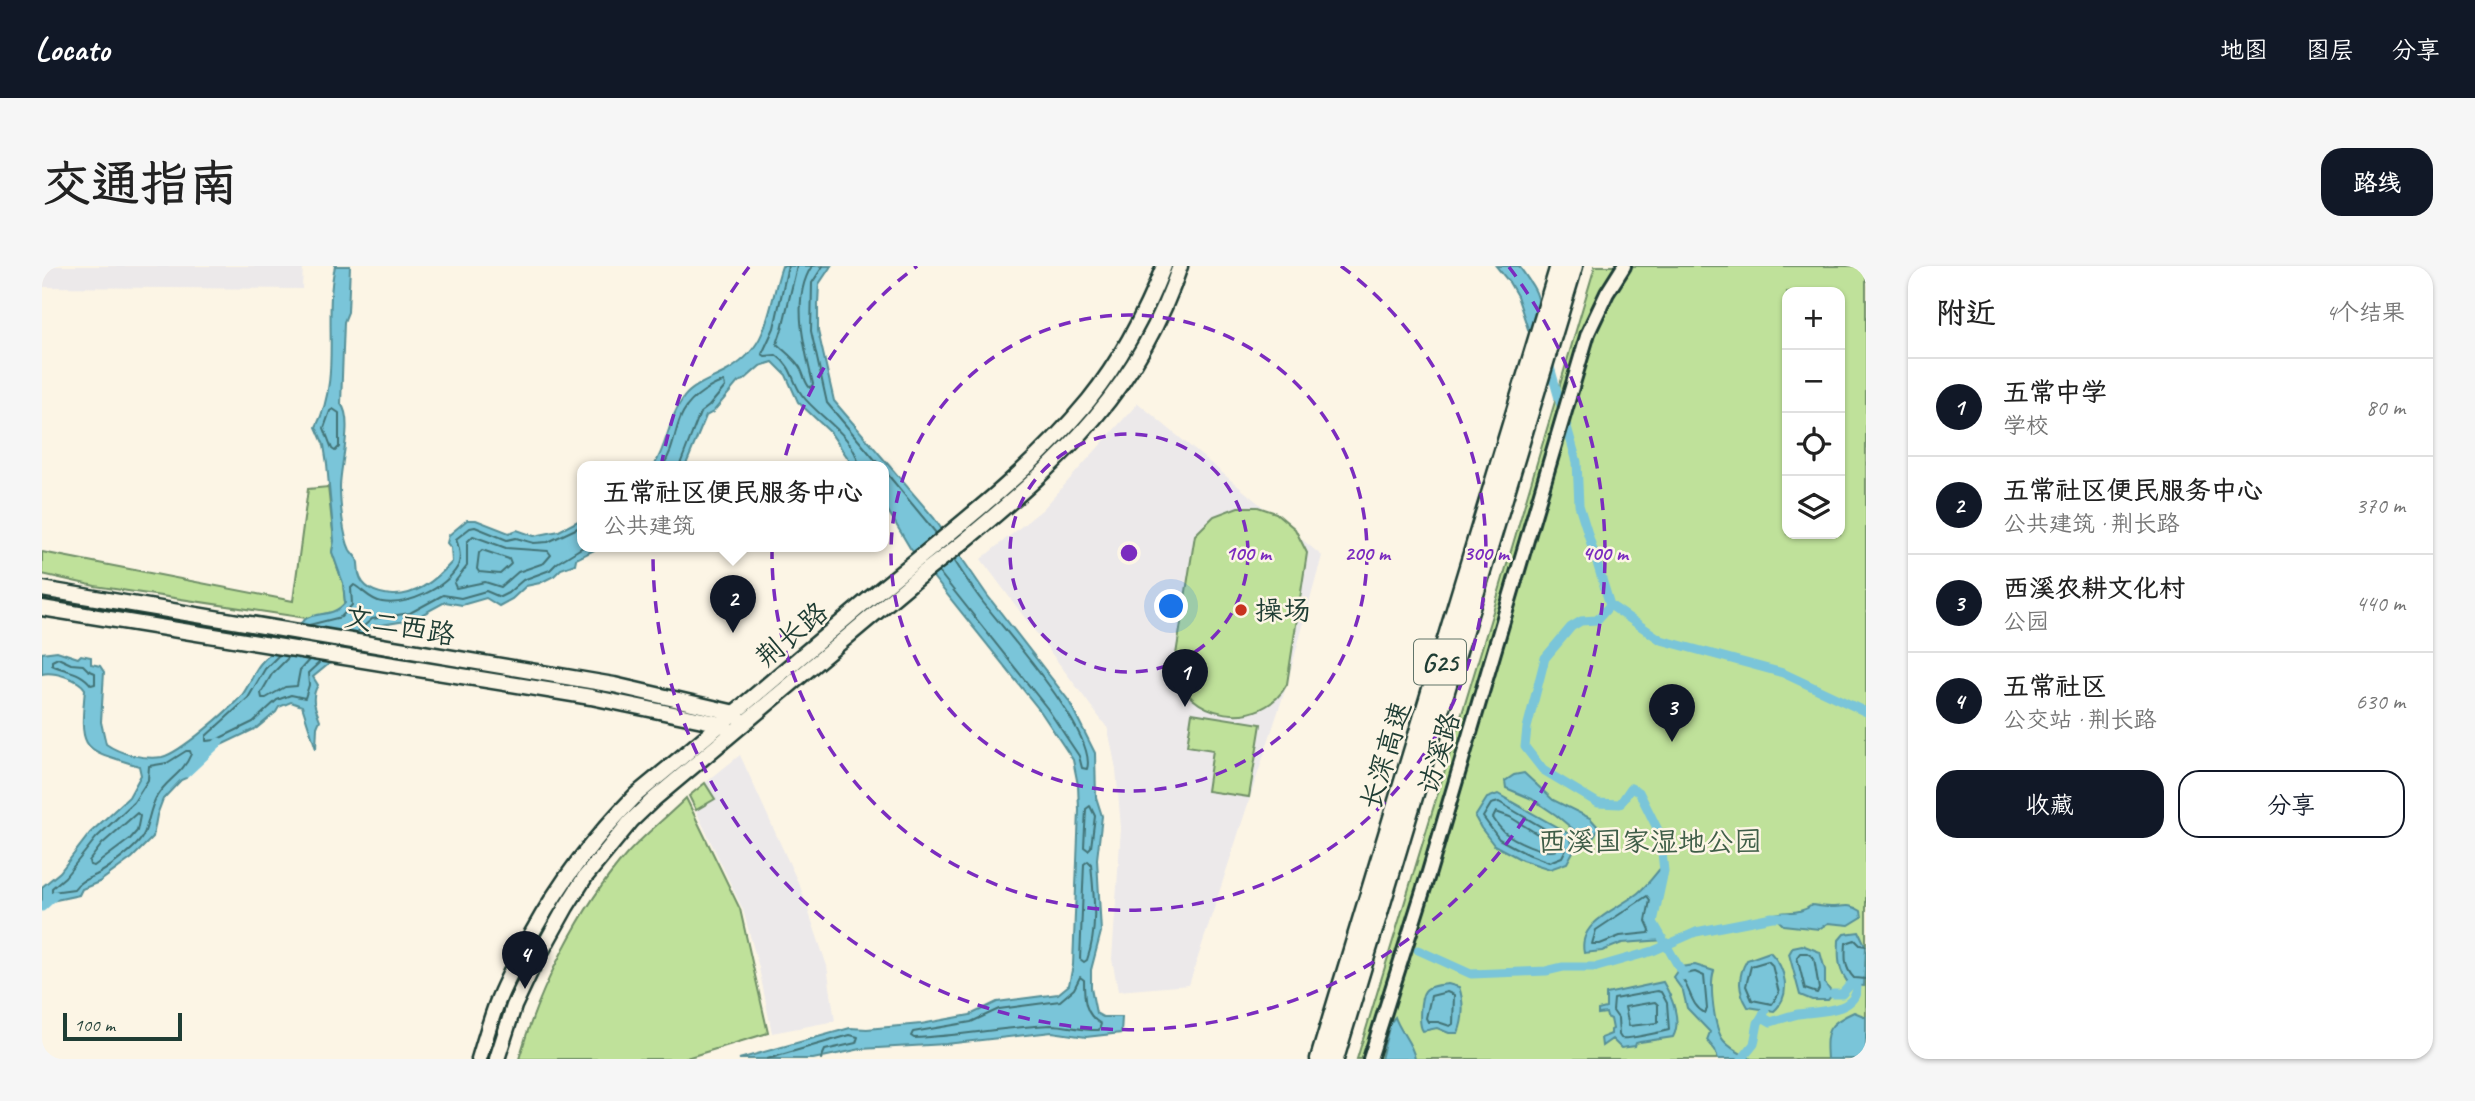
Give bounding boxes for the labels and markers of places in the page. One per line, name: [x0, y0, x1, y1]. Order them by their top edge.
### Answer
centre of rings: [1117, 541, 1141, 565]
pin: 2: [710, 575, 756, 633]
place label: 操场: [1255, 593, 1311, 628]
marker: 操场: [1233, 602, 1249, 618]
pin: 1: [1162, 649, 1208, 707]
pin: 3: [1649, 684, 1695, 742]
pin: 4: [502, 931, 548, 989]

